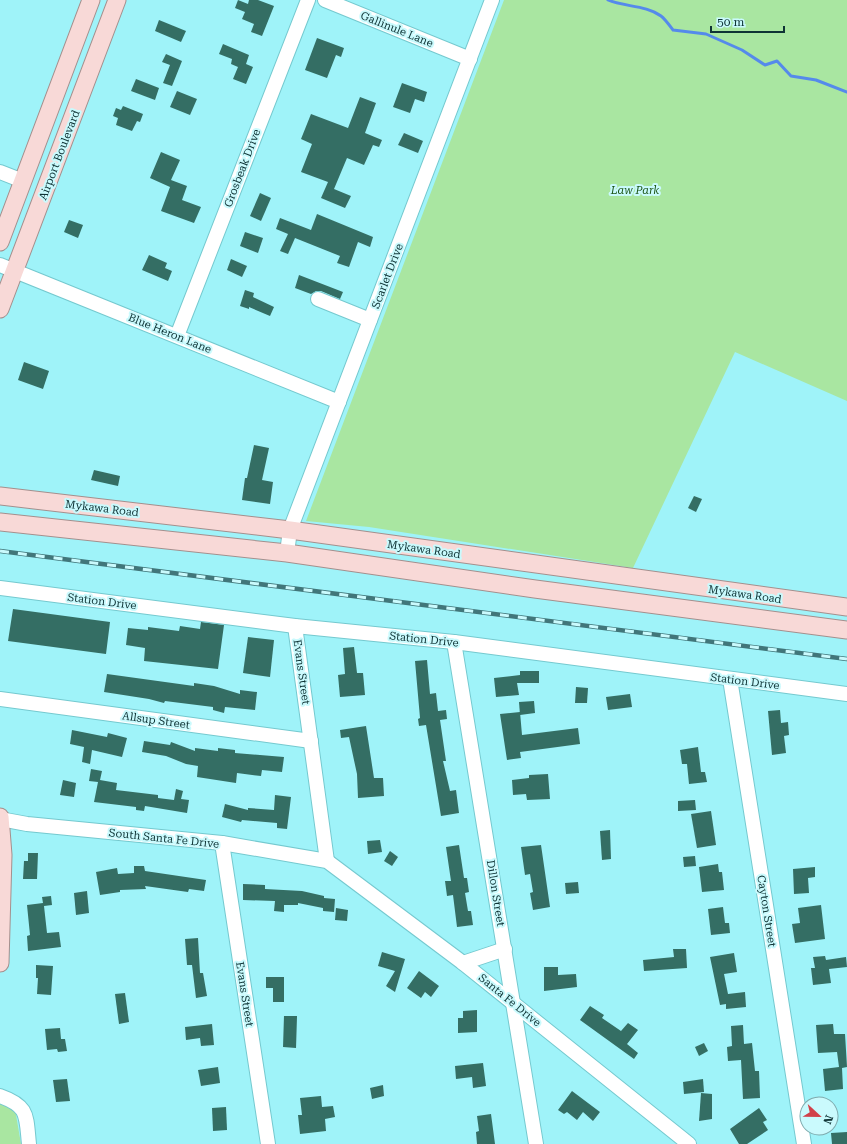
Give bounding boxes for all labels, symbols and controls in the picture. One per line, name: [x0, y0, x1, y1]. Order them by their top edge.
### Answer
scale bar: [711, 8, 784, 34]
street label: Gallinule Lane: [359, 9, 435, 50]
text: 50 m: [717, 15, 744, 29]
street label: Airport Boulevard: [36, 108, 83, 202]
street label: Grosbeak Drive: [222, 127, 263, 209]
park label: Law Park: [610, 184, 659, 197]
street label: Scarlet Drive: [369, 242, 406, 311]
street label: Blue Heron Lane: [126, 311, 213, 356]
street label: Mykawa Road: [64, 498, 139, 519]
street label: Mykawa Road: [386, 538, 461, 561]
street label: Mykawa Road: [707, 583, 782, 606]
street label: Station Drive: [67, 591, 137, 612]
street label: Station Drive: [389, 629, 459, 650]
street label: Evans Street: [290, 639, 313, 706]
street label: Station Drive: [710, 671, 780, 692]
street label: Allsup Street: [121, 709, 191, 732]
street label: South Santa Fe Drive: [108, 826, 220, 851]
street label: Dillon Street: [484, 859, 507, 927]
street label: Cayton Street: [754, 874, 779, 948]
street label: Evans Street: [233, 961, 256, 1028]
street label: Santa Fe Drive: [476, 971, 543, 1029]
north arrow: [799, 1096, 839, 1136]
text: N: [820, 1113, 835, 1126]

